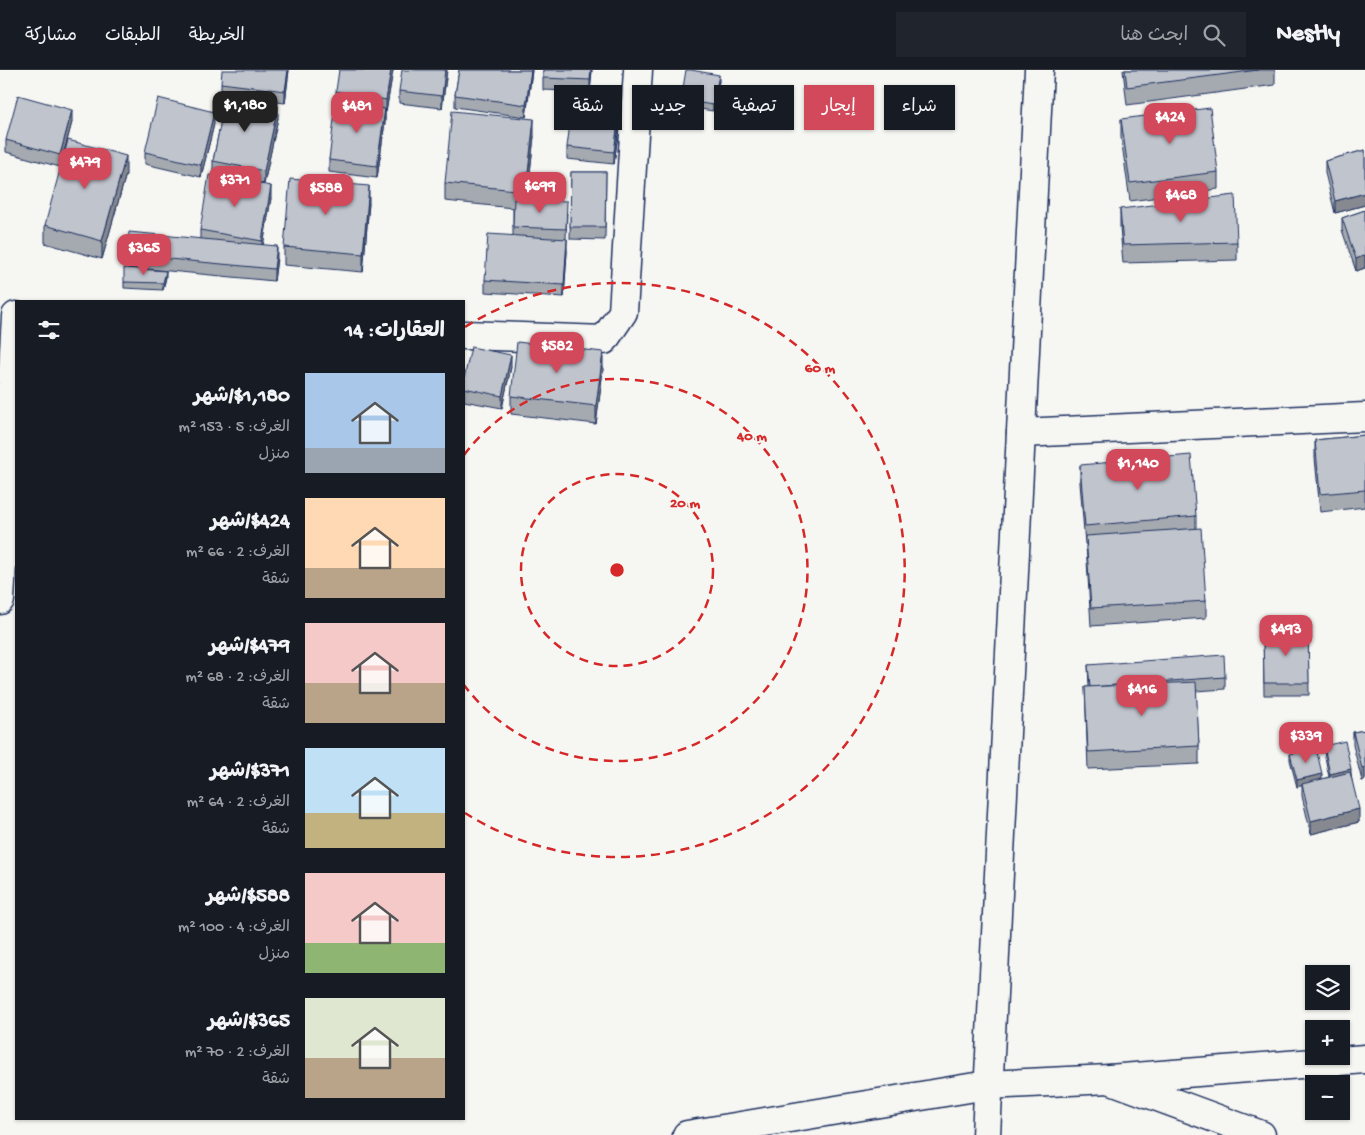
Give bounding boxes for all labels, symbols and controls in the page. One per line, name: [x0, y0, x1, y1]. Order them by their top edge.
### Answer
search box: [896, 12, 1246, 57]
text: Nestly: [1276, 20, 1340, 49]
icon: search: [1200, 21, 1228, 49]
text: ابحث هنا: [1120, 25, 1188, 48]
text: مشاركة: [25, 26, 77, 47]
text: الطبقات: [105, 26, 161, 47]
text: الخريطة: [189, 26, 245, 47]
chip: شقة: [554, 85, 622, 130]
chip: جديد: [632, 85, 704, 130]
chip: تصفية: [714, 85, 794, 130]
chip: إيجار: [804, 85, 874, 130]
chip: شراء: [884, 85, 955, 130]
pin: $1,180: [204, 90, 286, 133]
pin: $481: [327, 92, 387, 134]
text: $1,180: [224, 97, 266, 116]
text: $481: [342, 98, 372, 117]
pin: $424: [1140, 102, 1200, 145]
text: $424: [1155, 109, 1185, 128]
pin: $479: [55, 148, 115, 190]
text: $479: [69, 154, 101, 173]
pin: $371: [205, 166, 265, 208]
text: $371: [220, 172, 250, 191]
pin: $699: [510, 172, 570, 214]
pin: $588: [296, 174, 356, 216]
text: $699: [524, 178, 556, 197]
text: $588: [309, 180, 343, 199]
pin: $468: [1151, 180, 1211, 223]
text: $468: [1165, 187, 1197, 206]
pin: $365: [114, 234, 174, 276]
text: $365: [128, 240, 160, 259]
icon: filters: [35, 316, 63, 344]
text: العقارات: 14: [345, 320, 445, 345]
pin: $582: [527, 332, 587, 374]
text: $582: [541, 338, 573, 357]
text: 60 m: [805, 360, 836, 378]
text: $1,180/شهر: [194, 385, 290, 410]
icon: home: [345, 393, 405, 453]
text: الغرف: 5 · 153 m²: [179, 419, 290, 438]
text: 40 m: [736, 428, 767, 446]
text: منزل: [258, 446, 290, 465]
pin: $1,140: [1097, 448, 1179, 491]
text: $1,140: [1117, 455, 1159, 474]
text: 20 m: [670, 495, 700, 513]
text: $424/شهر: [210, 510, 290, 535]
icon: home: [345, 518, 405, 578]
text: الغرف: 2 · 66 m²: [186, 544, 290, 563]
centre of rings: [608, 561, 626, 579]
text: شقة: [262, 571, 290, 590]
pin: $493: [1256, 614, 1316, 657]
text: $493: [1270, 621, 1302, 640]
text: $479/شهر: [209, 635, 290, 660]
icon: home: [345, 643, 405, 703]
text: الغرف: 2 · 68 m²: [185, 669, 290, 688]
pin: $416: [1112, 674, 1172, 717]
text: $416: [1127, 681, 1157, 700]
text: شقة: [262, 696, 290, 715]
pin: $339: [1276, 722, 1336, 764]
text: $339: [1290, 728, 1322, 747]
text: $371/شهر: [210, 760, 290, 785]
icon: home: [345, 768, 405, 828]
text: الغرف: 2 · 64 m²: [187, 794, 290, 813]
text: شقة: [262, 821, 290, 840]
text: $588/شهر: [207, 885, 290, 910]
icon: home: [345, 893, 405, 953]
text: الغرف: 4 · 100 m²: [178, 919, 290, 938]
text: منزل: [258, 946, 290, 965]
map controls: [1305, 965, 1350, 1120]
button: layers: [1305, 965, 1350, 1010]
text: $365/شهر: [208, 1010, 290, 1035]
icon: home: [345, 1018, 405, 1078]
button: +: [1305, 1020, 1350, 1065]
text: الغرف: 2 · 70 m²: [185, 1044, 290, 1063]
text: شقة: [262, 1071, 290, 1090]
button: −: [1305, 1075, 1350, 1120]

